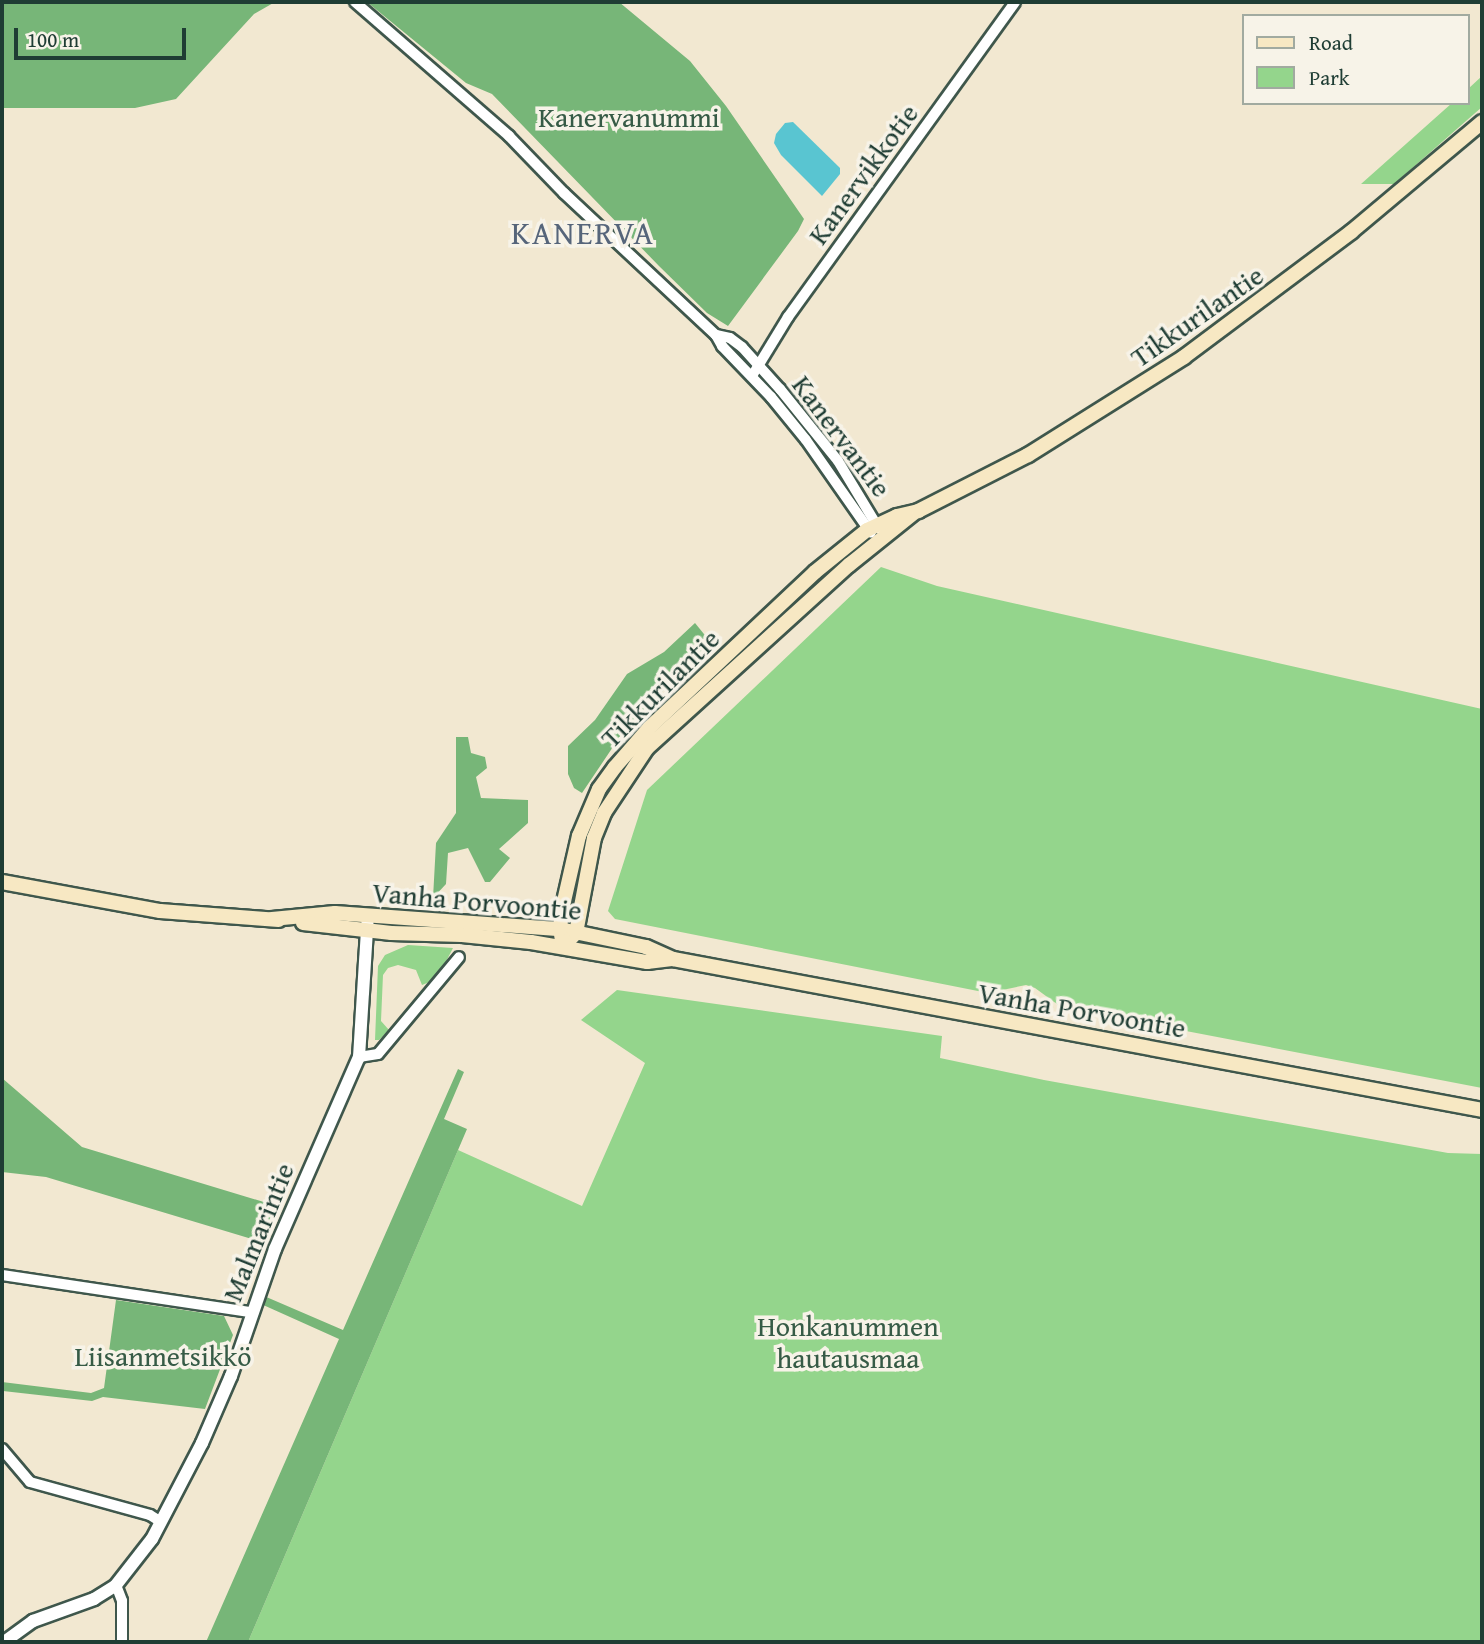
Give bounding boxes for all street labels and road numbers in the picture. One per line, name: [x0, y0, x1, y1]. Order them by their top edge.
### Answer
street label: Kanervikkotie: [801, 97, 925, 251]
street label: Tikkurilantie: [1124, 258, 1270, 374]
street label: Kanervantie: [785, 369, 899, 503]
street label: Tikkurilantie: [594, 622, 726, 754]
street label: Vanha Porvoontie: [371, 875, 583, 927]
street label: Vanha Porvoontie: [976, 975, 1188, 1045]
street label: Malmarintie: [215, 1158, 301, 1306]

